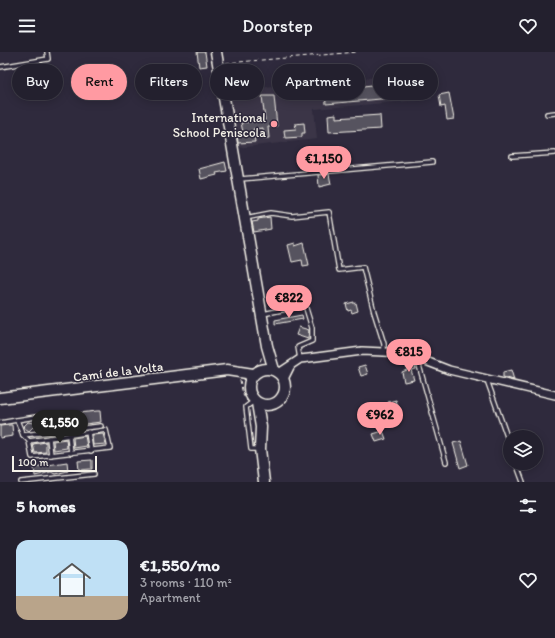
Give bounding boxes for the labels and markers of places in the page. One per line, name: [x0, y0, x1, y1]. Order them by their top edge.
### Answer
place label: International School Peniscola: [173, 110, 266, 140]
marker: International School Peniscola: [269, 119, 279, 129]
pin: €1,150: [291, 146, 357, 180]
pin: €822: [265, 285, 313, 319]
pin: €815: [385, 339, 433, 373]
pin: €962: [356, 402, 404, 436]
pin: €1,550: [27, 410, 93, 444]

